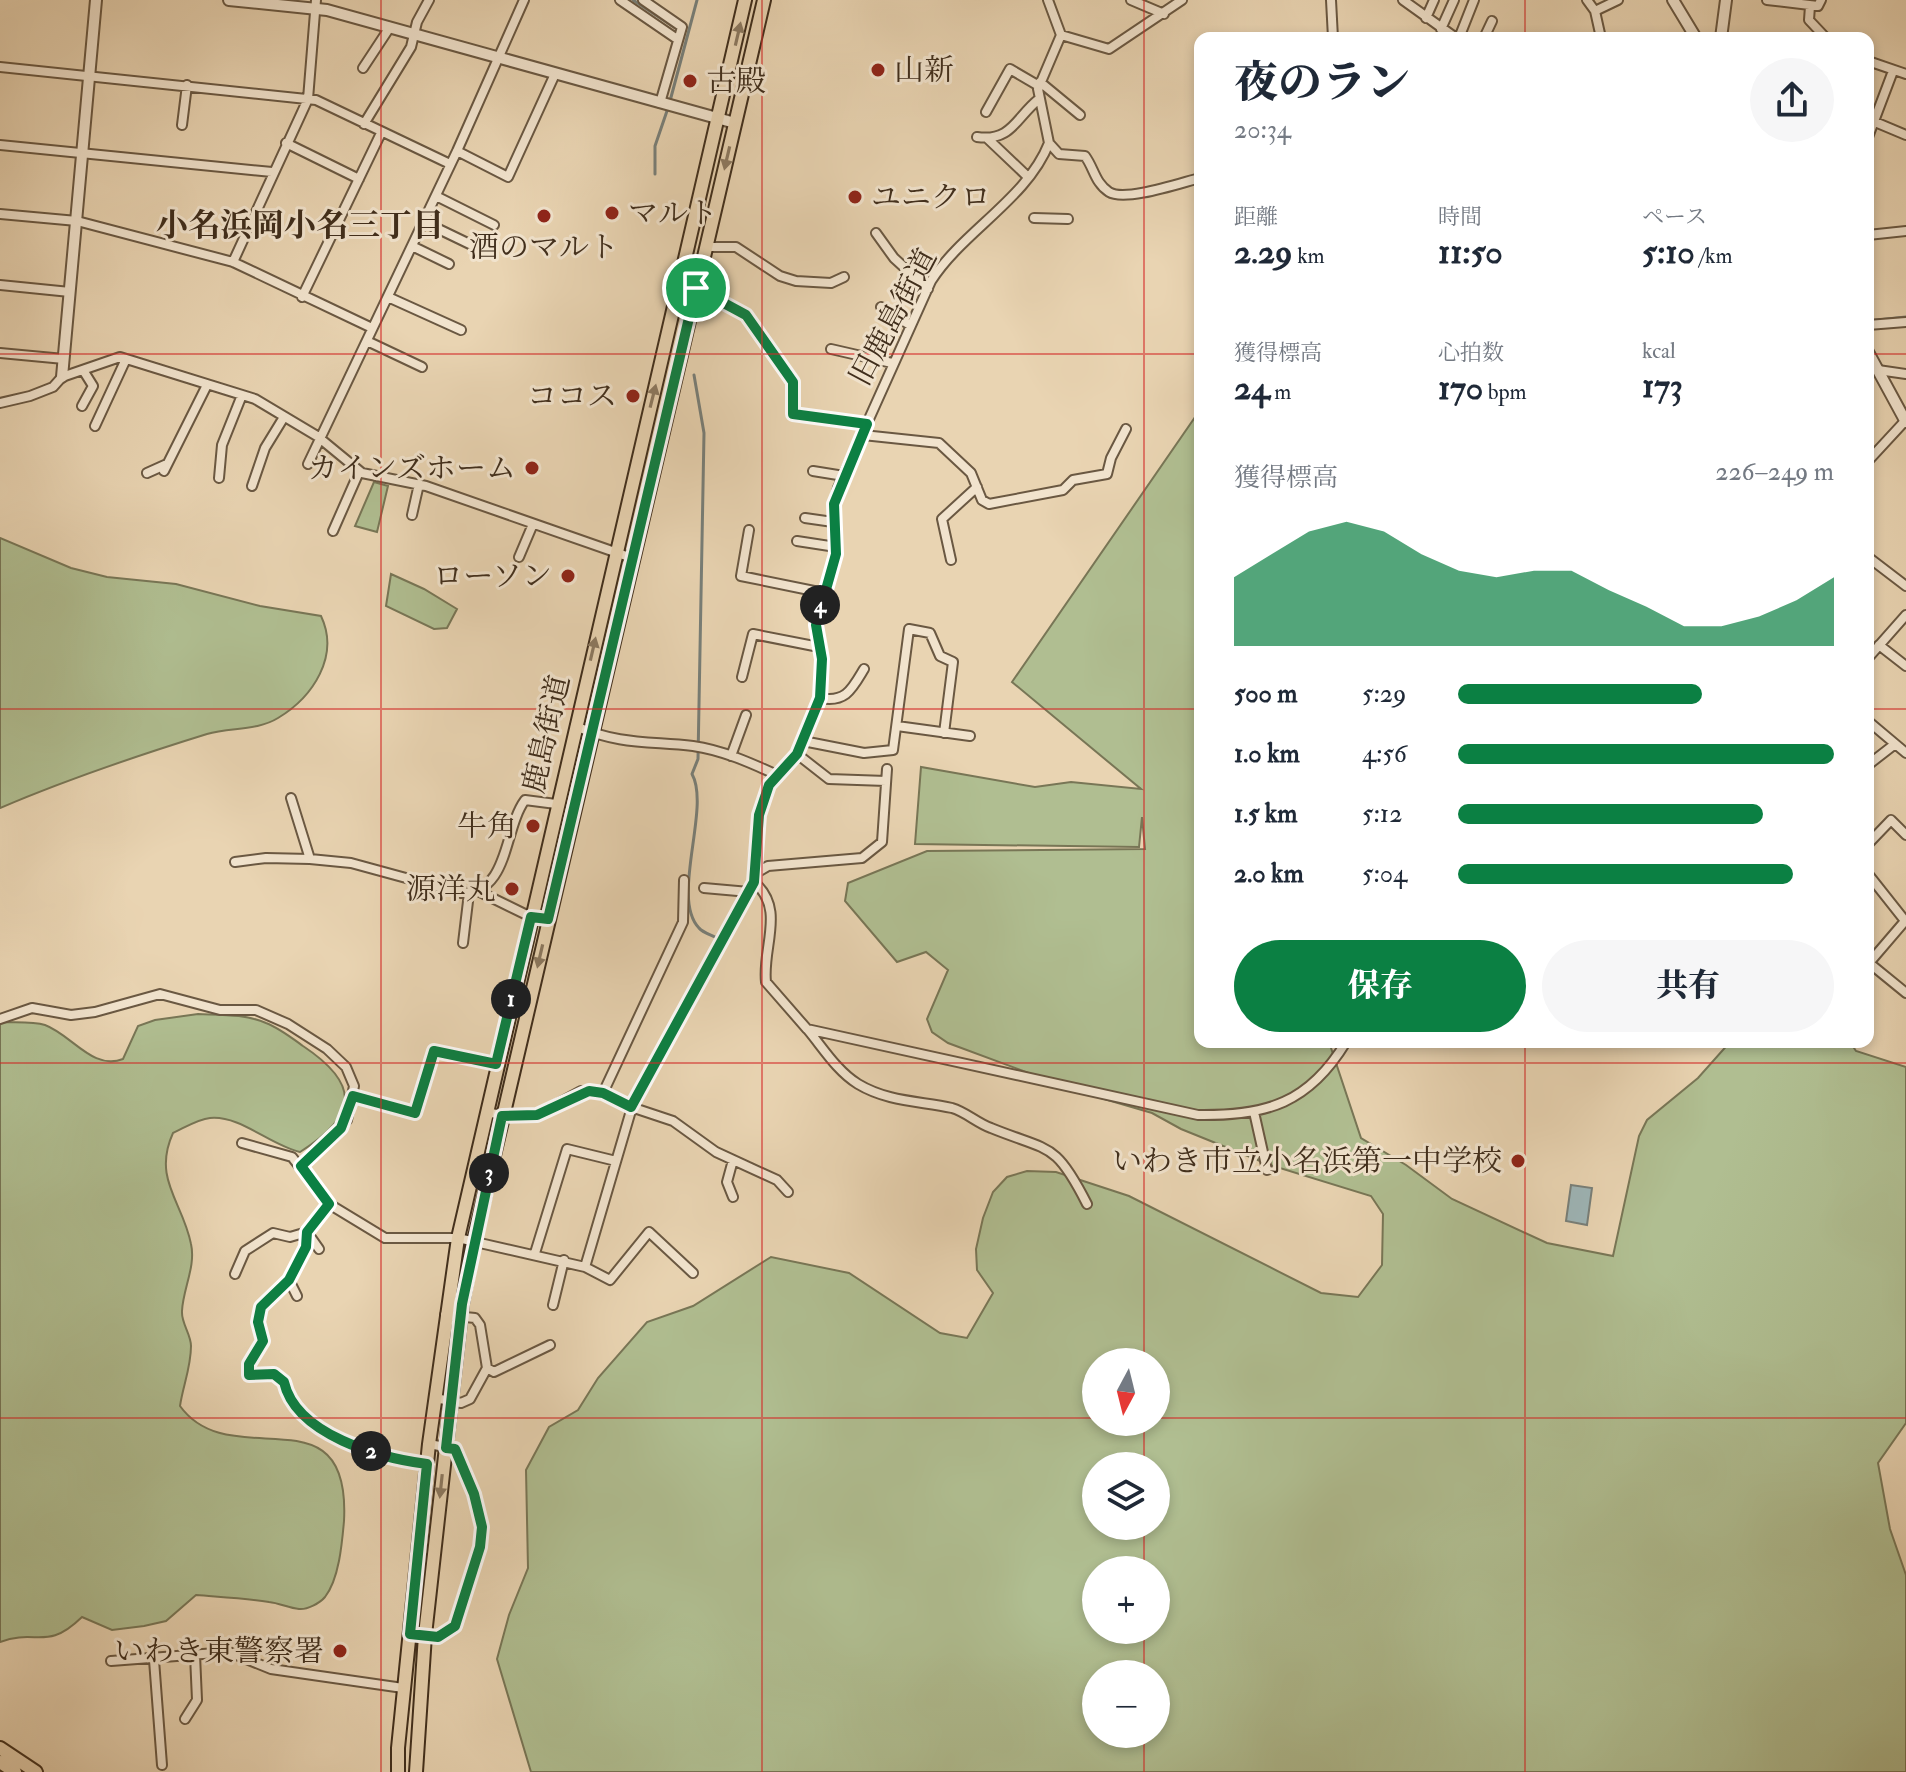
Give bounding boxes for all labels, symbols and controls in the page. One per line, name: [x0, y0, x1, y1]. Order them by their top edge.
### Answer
one-way arrow: [732, 21, 744, 46]
place label: 山新: [894, 52, 954, 89]
text: 夜のラン: [1234, 56, 1410, 111]
button: share: [1750, 58, 1834, 142]
marker: 山新: [869, 61, 887, 79]
place label: 古殿: [706, 63, 766, 100]
marker: 古殿: [681, 72, 699, 90]
text: 20:34: [1234, 114, 1291, 146]
one-way arrow: [720, 145, 733, 170]
place label: ユニクロ: [871, 179, 991, 216]
marker: ユニクロ: [846, 188, 864, 206]
place label: マルト: [628, 195, 718, 232]
text: 距離: [1234, 203, 1278, 231]
text: 時間: [1438, 203, 1482, 231]
text: ペース: [1642, 203, 1707, 231]
marker: マルト: [603, 204, 621, 222]
district label: 小名浜岡小名三丁目: [156, 206, 444, 246]
marker: 酒のマルト: [535, 207, 553, 225]
place label: 酒のマルト: [469, 229, 619, 266]
text: 2.29: [1234, 231, 1293, 274]
text: 11:50: [1438, 231, 1503, 274]
text: 5:10: [1642, 231, 1695, 274]
street label: 旧鹿島街道: [842, 242, 945, 392]
text: km: [1293, 242, 1325, 270]
text: /km: [1695, 242, 1733, 270]
pin: [662, 254, 730, 322]
icon: arrive: [674, 266, 718, 310]
text: kcal: [1642, 337, 1676, 365]
text: 獲得標高: [1234, 339, 1322, 367]
text: 心拍数: [1438, 339, 1504, 367]
text: 173: [1642, 365, 1683, 408]
text: 24: [1234, 367, 1270, 410]
text: 170: [1438, 367, 1483, 410]
place label: ココス: [527, 378, 617, 415]
text: m: [1270, 378, 1291, 406]
text: bpm: [1483, 378, 1527, 406]
one-way arrow: [647, 383, 660, 408]
marker: ココス: [624, 387, 642, 405]
place label: カインズホーム: [308, 450, 516, 487]
text: 226–249 m: [1715, 456, 1834, 488]
marker: カインズホーム: [523, 459, 541, 477]
text: 獲得標高: [1234, 462, 1338, 494]
place label: ローソン: [433, 558, 552, 595]
marker: ローソン: [559, 567, 577, 585]
pin: 4: [800, 585, 840, 625]
text: 4: [814, 591, 826, 619]
one-way arrow: [587, 636, 599, 661]
street label: 鹿島街道: [515, 671, 578, 797]
text: 500 m: [1234, 678, 1298, 710]
text: 5:29: [1362, 678, 1406, 710]
text: 1.0 km: [1234, 738, 1300, 770]
text: 4:56: [1362, 738, 1407, 770]
text: 1.5 km: [1234, 798, 1297, 830]
text: 5:12: [1362, 798, 1402, 830]
place label: 牛角: [457, 808, 517, 845]
marker: 牛角: [524, 817, 542, 835]
text: 2.0 km: [1234, 858, 1304, 890]
text: 5:04: [1362, 858, 1407, 890]
place label: 源洋丸: [406, 871, 496, 908]
marker: 源洋丸: [503, 880, 521, 898]
button: 保存: [1234, 940, 1526, 1032]
button: 共有: [1542, 940, 1834, 1032]
one-way arrow: [533, 944, 545, 969]
pin: 1: [491, 979, 531, 1019]
text: 1: [507, 985, 515, 1013]
place label: いわき市立小名浜第一中学校: [1112, 1143, 1502, 1180]
marker: いわき市立小名浜第一中学校: [1509, 1152, 1527, 1170]
pin: 3: [469, 1153, 509, 1193]
text: 3: [485, 1159, 493, 1187]
north arrow: [1082, 1348, 1170, 1436]
map controls: [1082, 1348, 1170, 1748]
pin: 2: [351, 1431, 391, 1471]
text: 2: [365, 1437, 377, 1465]
button: layers: [1082, 1452, 1170, 1540]
one-way arrow: [435, 1474, 448, 1499]
button: +: [1082, 1556, 1170, 1644]
place label: いわき東警察署: [114, 1633, 324, 1670]
marker: いわき東警察署: [331, 1642, 349, 1660]
button: −: [1082, 1660, 1170, 1748]

